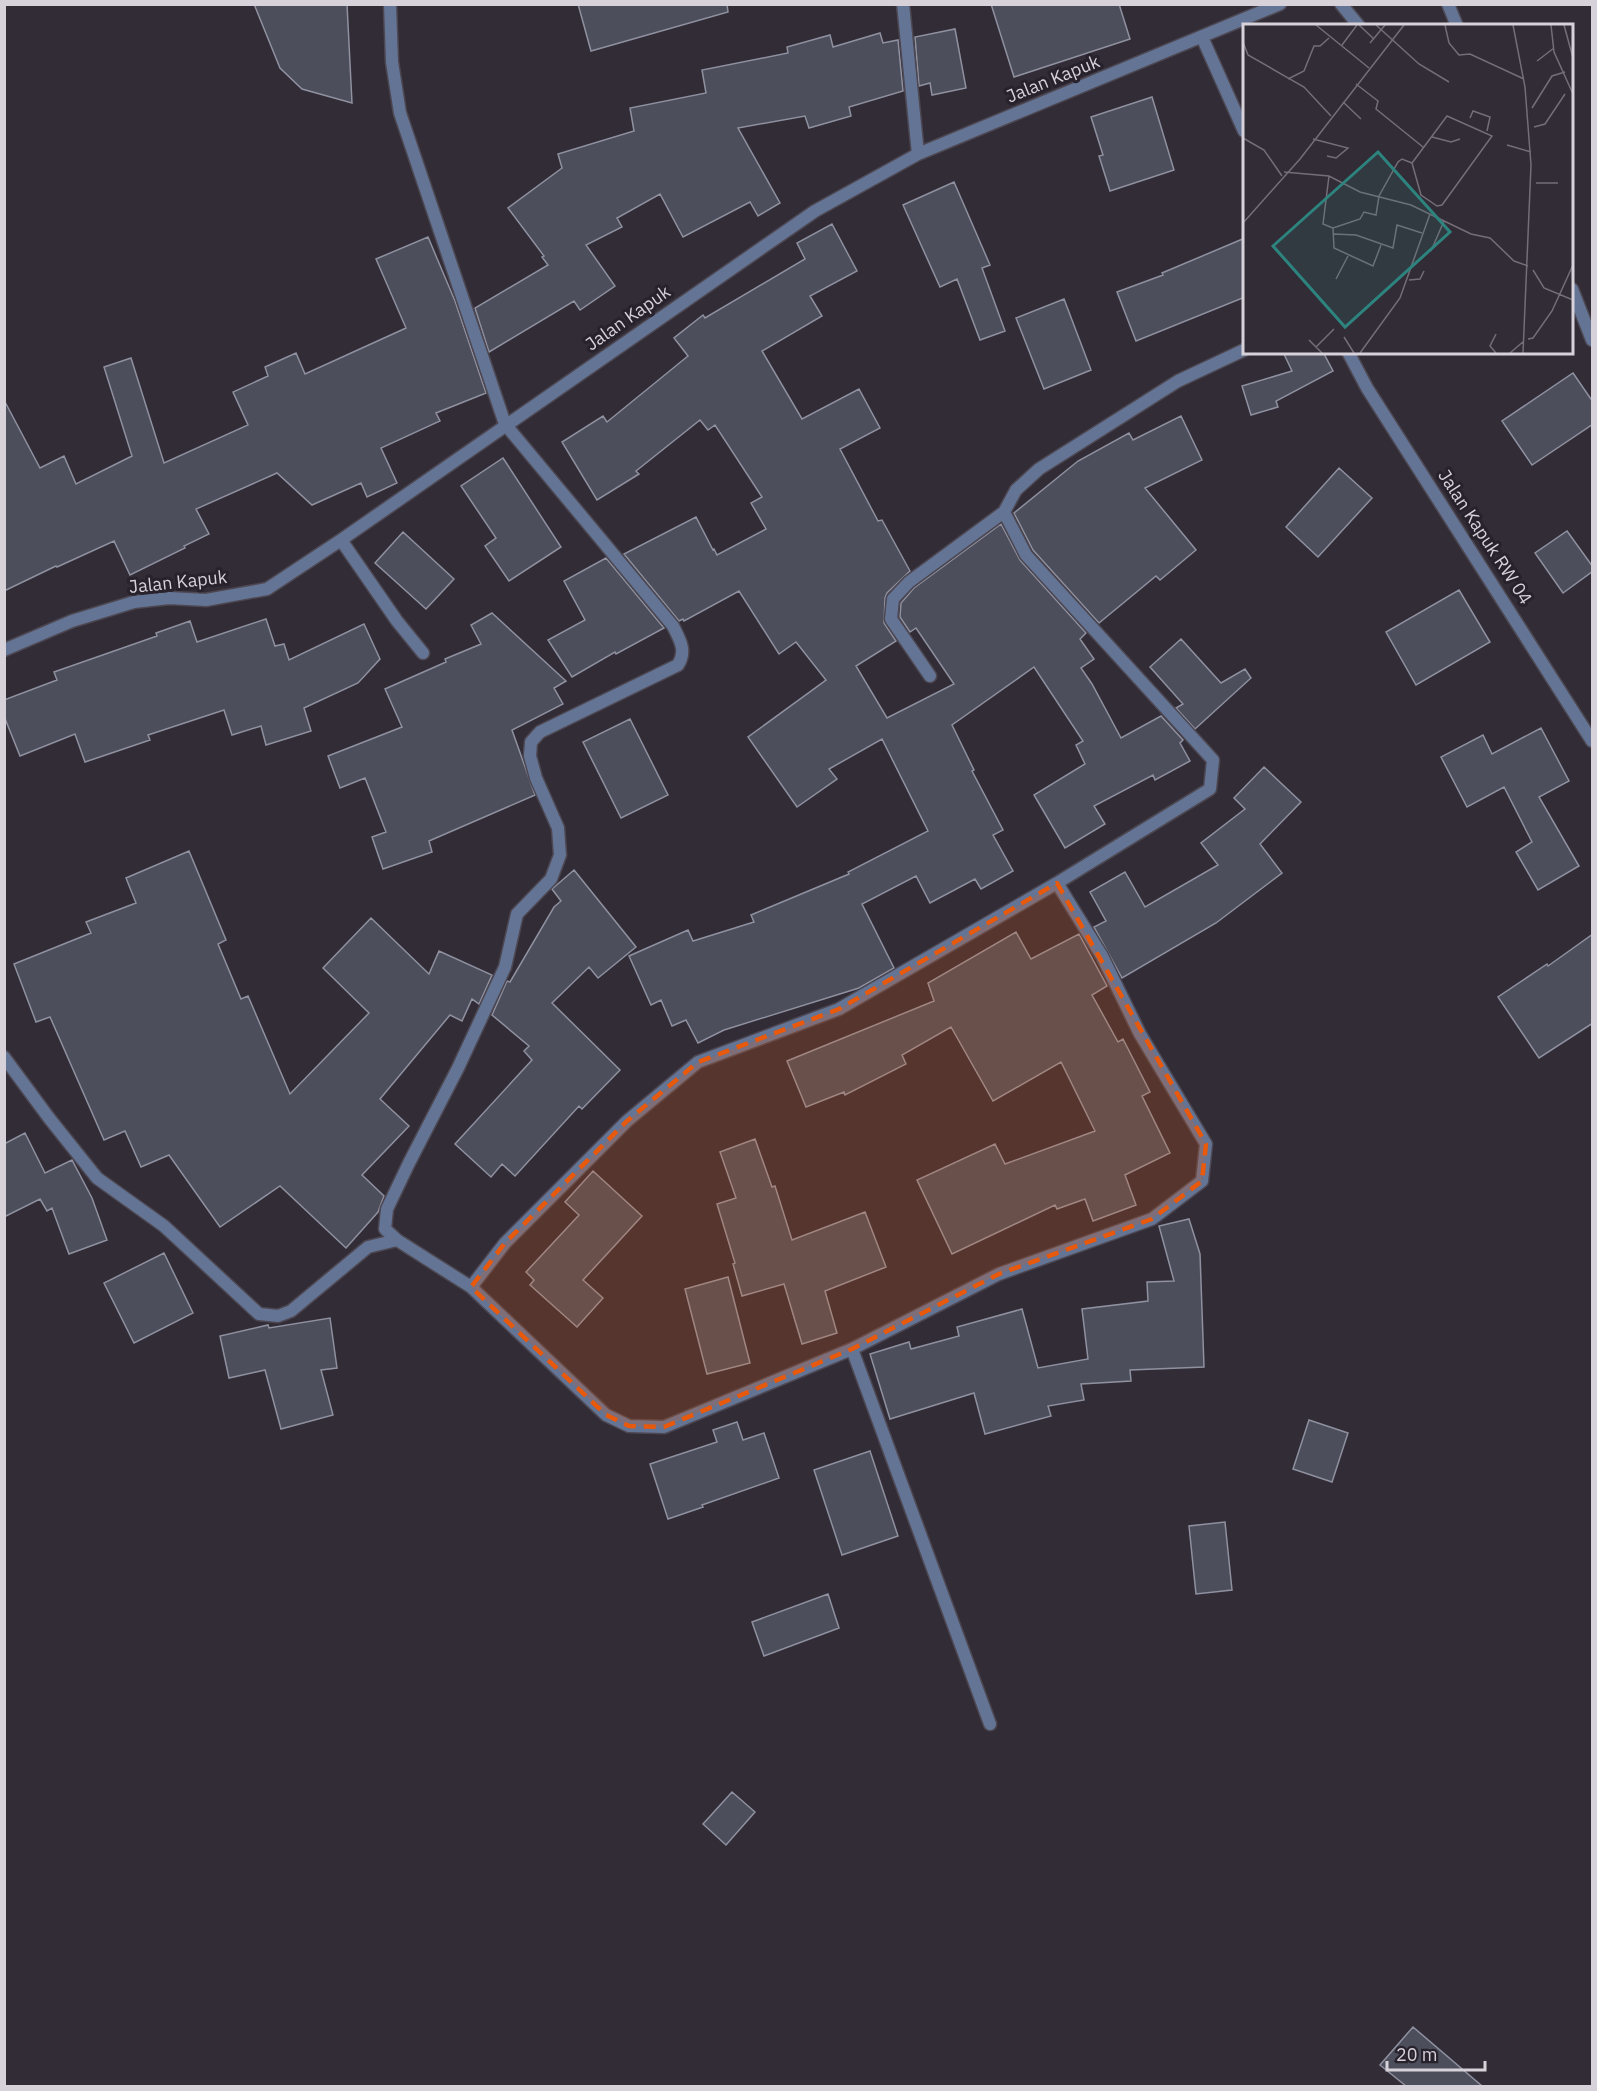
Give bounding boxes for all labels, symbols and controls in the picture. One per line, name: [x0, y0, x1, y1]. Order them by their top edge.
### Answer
inset map: [1243, 24, 1573, 354]
street label: Jalan Kapuk: [1003, 49, 1103, 108]
street label: Jalan Kapuk: [581, 280, 675, 355]
street label: Jalan Kapuk RW 04: [1433, 465, 1538, 609]
street label: Jalan Kapuk: [128, 565, 229, 598]
scale bar: [1387, 2034, 1484, 2072]
text: 20 m: [1396, 2043, 1438, 2066]

